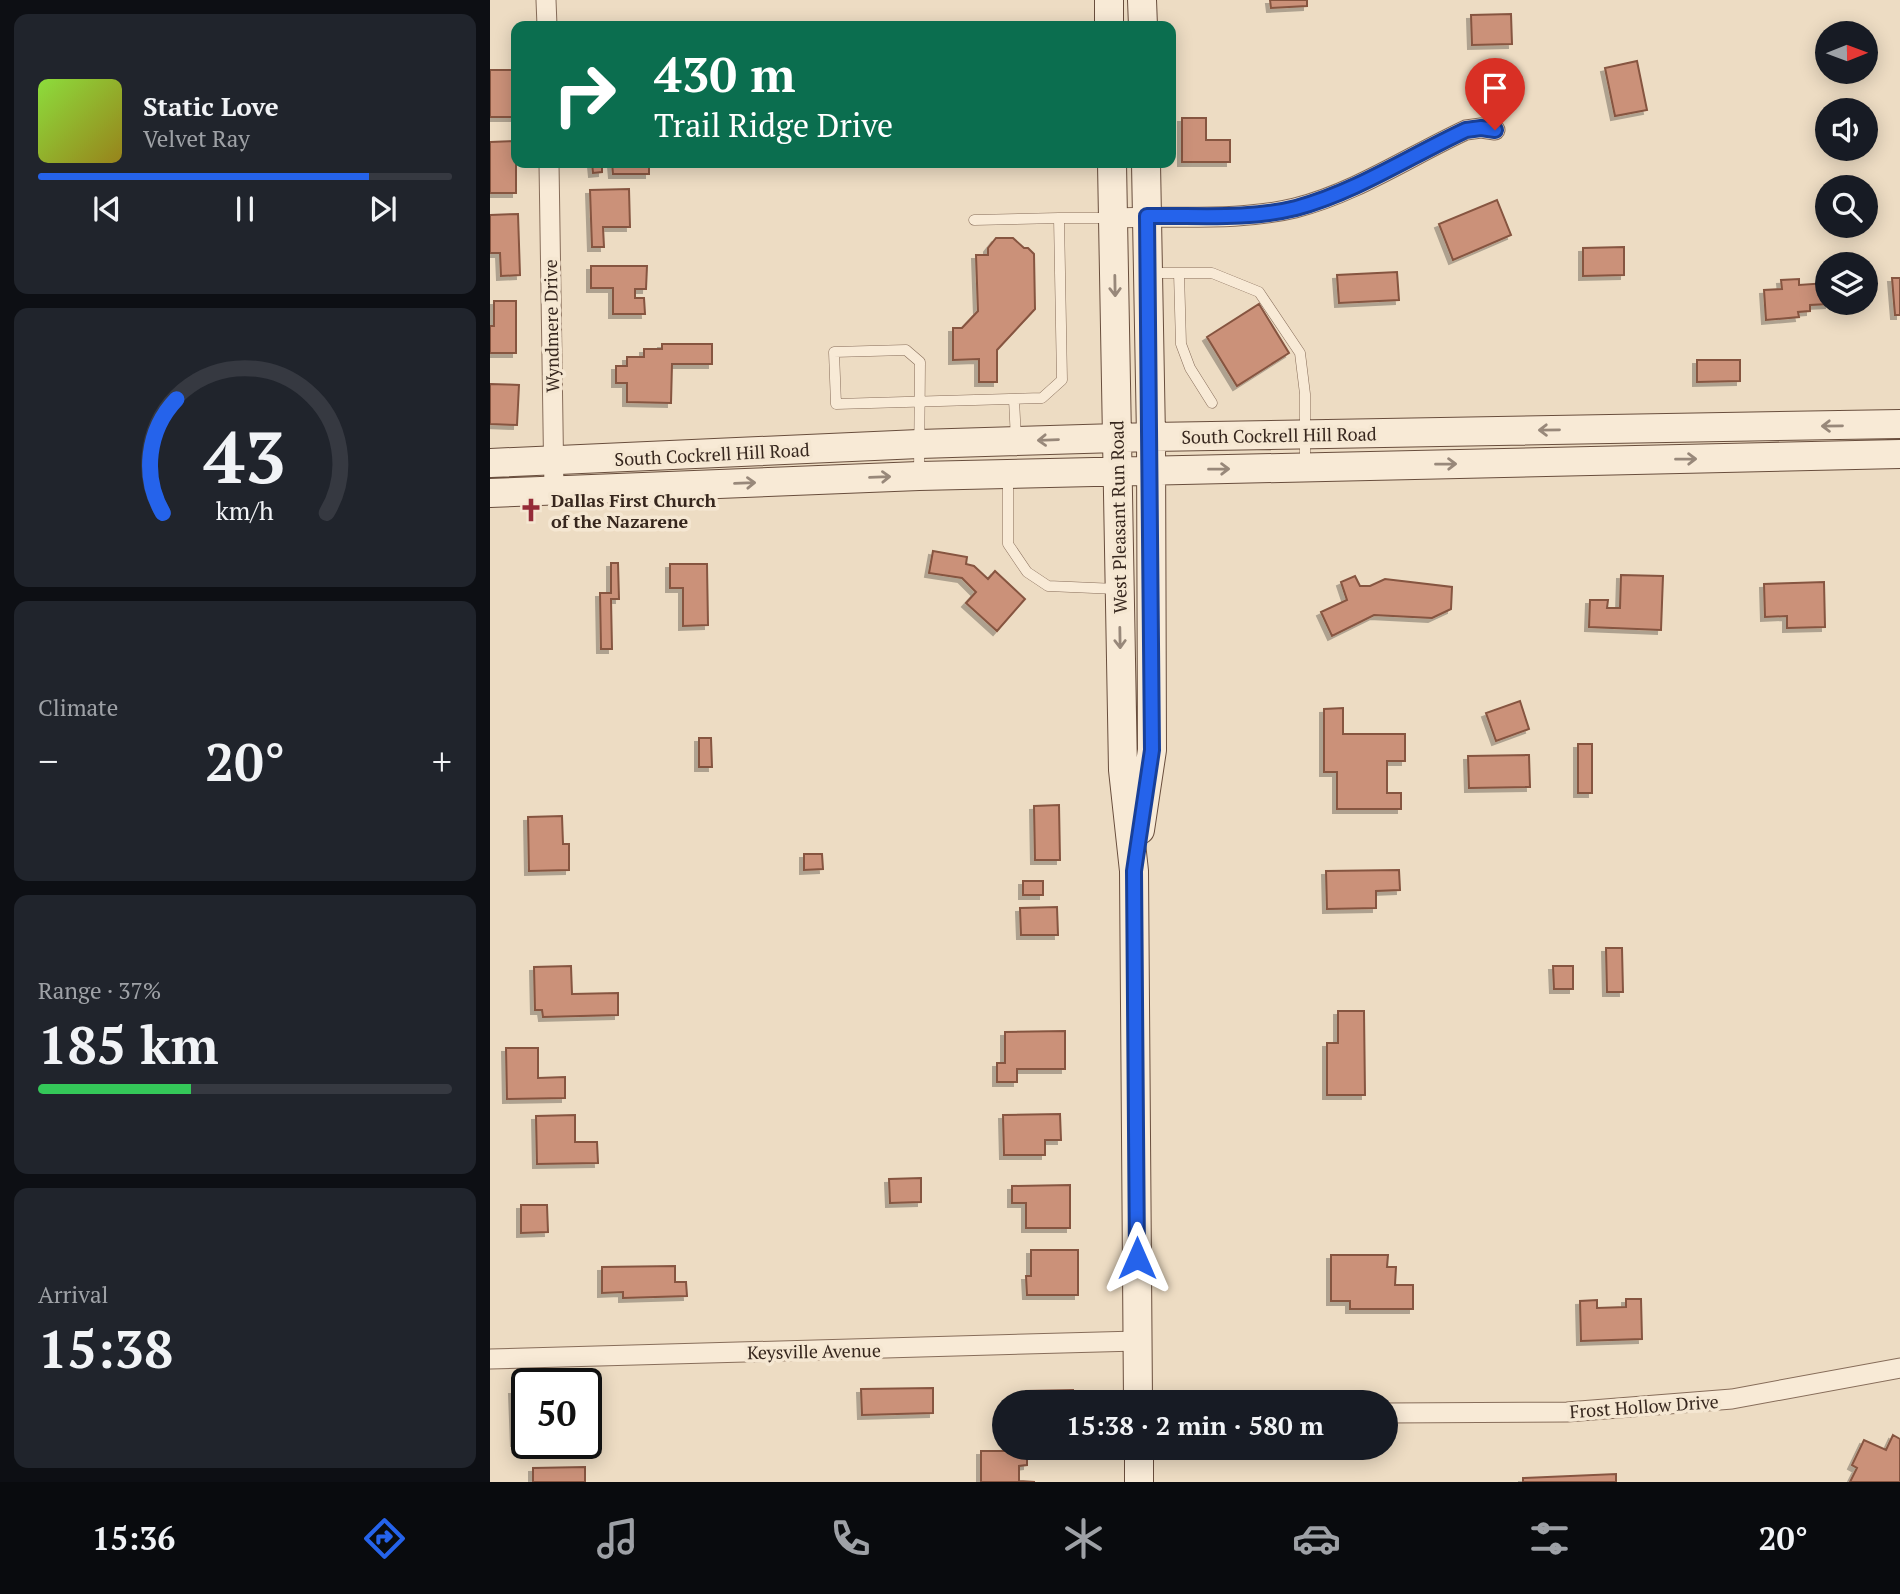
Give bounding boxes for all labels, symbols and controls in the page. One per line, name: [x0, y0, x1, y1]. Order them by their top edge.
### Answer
north arrow: [1815, 21, 1878, 84]
map controls: [1815, 21, 1878, 315]
text: 430 m: [654, 41, 796, 106]
icon: right: [539, 49, 630, 140]
pin: [1465, 58, 1525, 130]
icon: arrive: [1476, 69, 1514, 107]
text: Static Love: [143, 89, 279, 123]
button: sound: [1815, 98, 1878, 161]
text: Trail Ridge Drive: [654, 104, 893, 146]
text: Velvet Ray: [143, 123, 250, 154]
button: search: [1815, 175, 1878, 238]
icon: previous: [88, 190, 126, 228]
icon: pause: [226, 190, 264, 228]
icon: next: [364, 190, 402, 228]
button: layers: [1815, 252, 1878, 315]
street label: Wyndmere Drive: [538, 259, 564, 393]
one-way arrow: [1108, 274, 1121, 297]
text: 43: [204, 408, 286, 505]
one-way arrow: [1821, 419, 1844, 432]
street label: West Pleasant Run Road: [1104, 420, 1132, 614]
street label: South Cockrell Hill Road: [1181, 421, 1377, 449]
one-way arrow: [1538, 424, 1561, 437]
one-way arrow: [1037, 433, 1060, 447]
street label: South Cockrell Hill Road: [614, 437, 810, 471]
one-way arrow: [1674, 452, 1697, 465]
one-way arrow: [1434, 457, 1457, 471]
one-way arrow: [1207, 463, 1230, 476]
one-way arrow: [868, 471, 891, 484]
one-way arrow: [733, 476, 756, 489]
place label: Dallas First Church of the Nazarene: [551, 488, 716, 533]
text: km/h: [216, 494, 274, 527]
church icon: Dallas First Church of the Nazarene: [517, 496, 545, 524]
one-way arrow: [1113, 626, 1127, 649]
text: Climate: [38, 692, 118, 723]
text: 20°: [205, 727, 285, 796]
text: −: [38, 736, 58, 786]
text: +: [432, 736, 452, 786]
text: Range · 37%: [38, 975, 161, 1006]
text: 185 km: [38, 1010, 219, 1079]
position arrow: [1100, 1221, 1174, 1295]
text: Arrival: [38, 1279, 109, 1310]
text: 15:38: [38, 1314, 173, 1383]
street label: Keysville Avenue: [747, 1338, 881, 1364]
speed limit sign: 50: [511, 1368, 602, 1459]
street label: Frost Hollow Drive: [1569, 1389, 1719, 1423]
text: 15:38 · 2 min · 580 m: [1066, 1408, 1324, 1442]
icon: directions: [360, 1514, 409, 1563]
icon: music: [593, 1514, 642, 1563]
icon: phone: [826, 1514, 875, 1563]
icon: climate: [1059, 1514, 1108, 1563]
icon: car: [1292, 1514, 1341, 1563]
icon: filters: [1525, 1514, 1574, 1563]
text: 15:36: [92, 1517, 175, 1559]
text: 20°: [1758, 1517, 1808, 1559]

